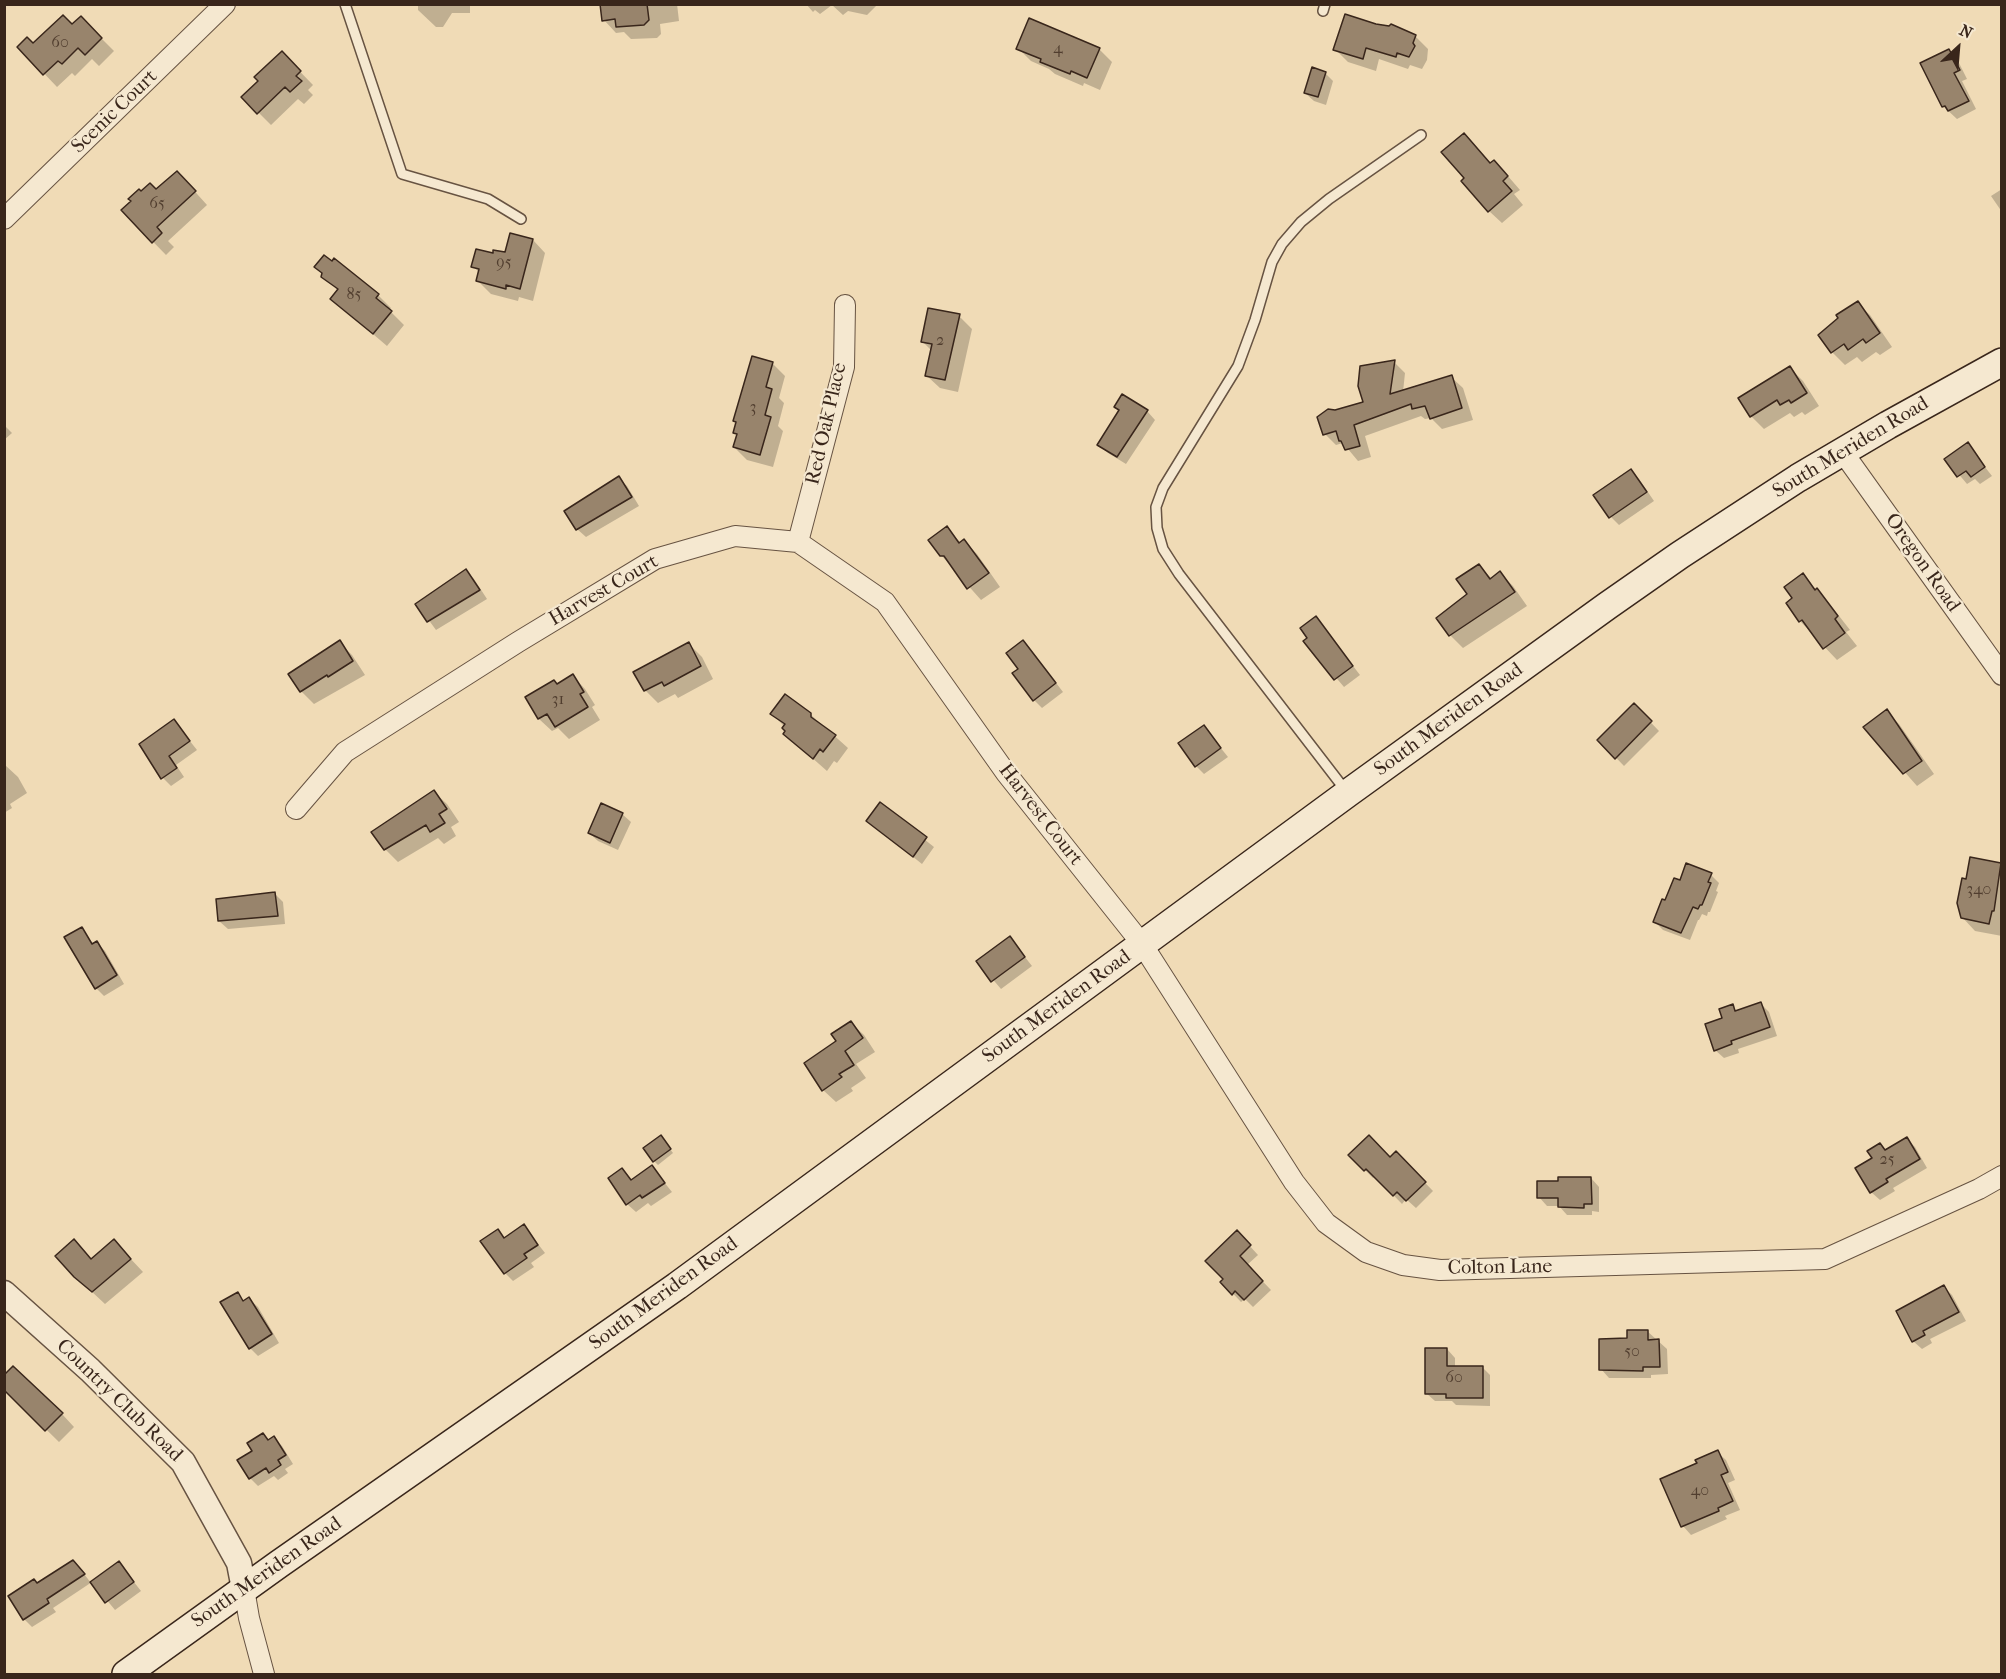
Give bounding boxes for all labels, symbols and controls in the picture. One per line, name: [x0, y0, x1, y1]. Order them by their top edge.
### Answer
north arrow: [1928, 18, 1988, 78]
text: N: [1956, 20, 1976, 43]
house number: 60: [51, 33, 69, 53]
house number: 4: [1053, 39, 1063, 59]
street label: Scenic Court: [67, 65, 163, 159]
house number: 65: [149, 194, 165, 214]
house number: 95: [496, 253, 512, 273]
house number: 85: [347, 285, 361, 305]
house number: 2: [936, 331, 944, 351]
street label: Red Oak Place: [801, 361, 853, 487]
street label: South Meriden Road: [1769, 392, 1933, 504]
house number: 3: [750, 398, 756, 418]
street label: Oregon Road: [1879, 509, 1965, 617]
street label: Harvest Court: [545, 550, 663, 632]
street label: South Meriden Road: [1370, 658, 1528, 782]
house number: 31: [552, 690, 564, 710]
street label: Harvest Court: [993, 759, 1087, 871]
house number: 340: [1967, 880, 1991, 900]
street label: South Meriden Road: [978, 945, 1136, 1069]
house number: 25: [1879, 1150, 1895, 1170]
street label: South Meriden Road: [585, 1232, 743, 1356]
street label: Colton Lane: [1447, 1255, 1553, 1281]
street label: Country Club Road: [51, 1335, 187, 1467]
house number: 50: [1624, 1342, 1640, 1362]
house number: 60: [1445, 1368, 1463, 1388]
house number: 40: [1691, 1481, 1709, 1501]
street label: South Meriden Road: [187, 1512, 347, 1634]

